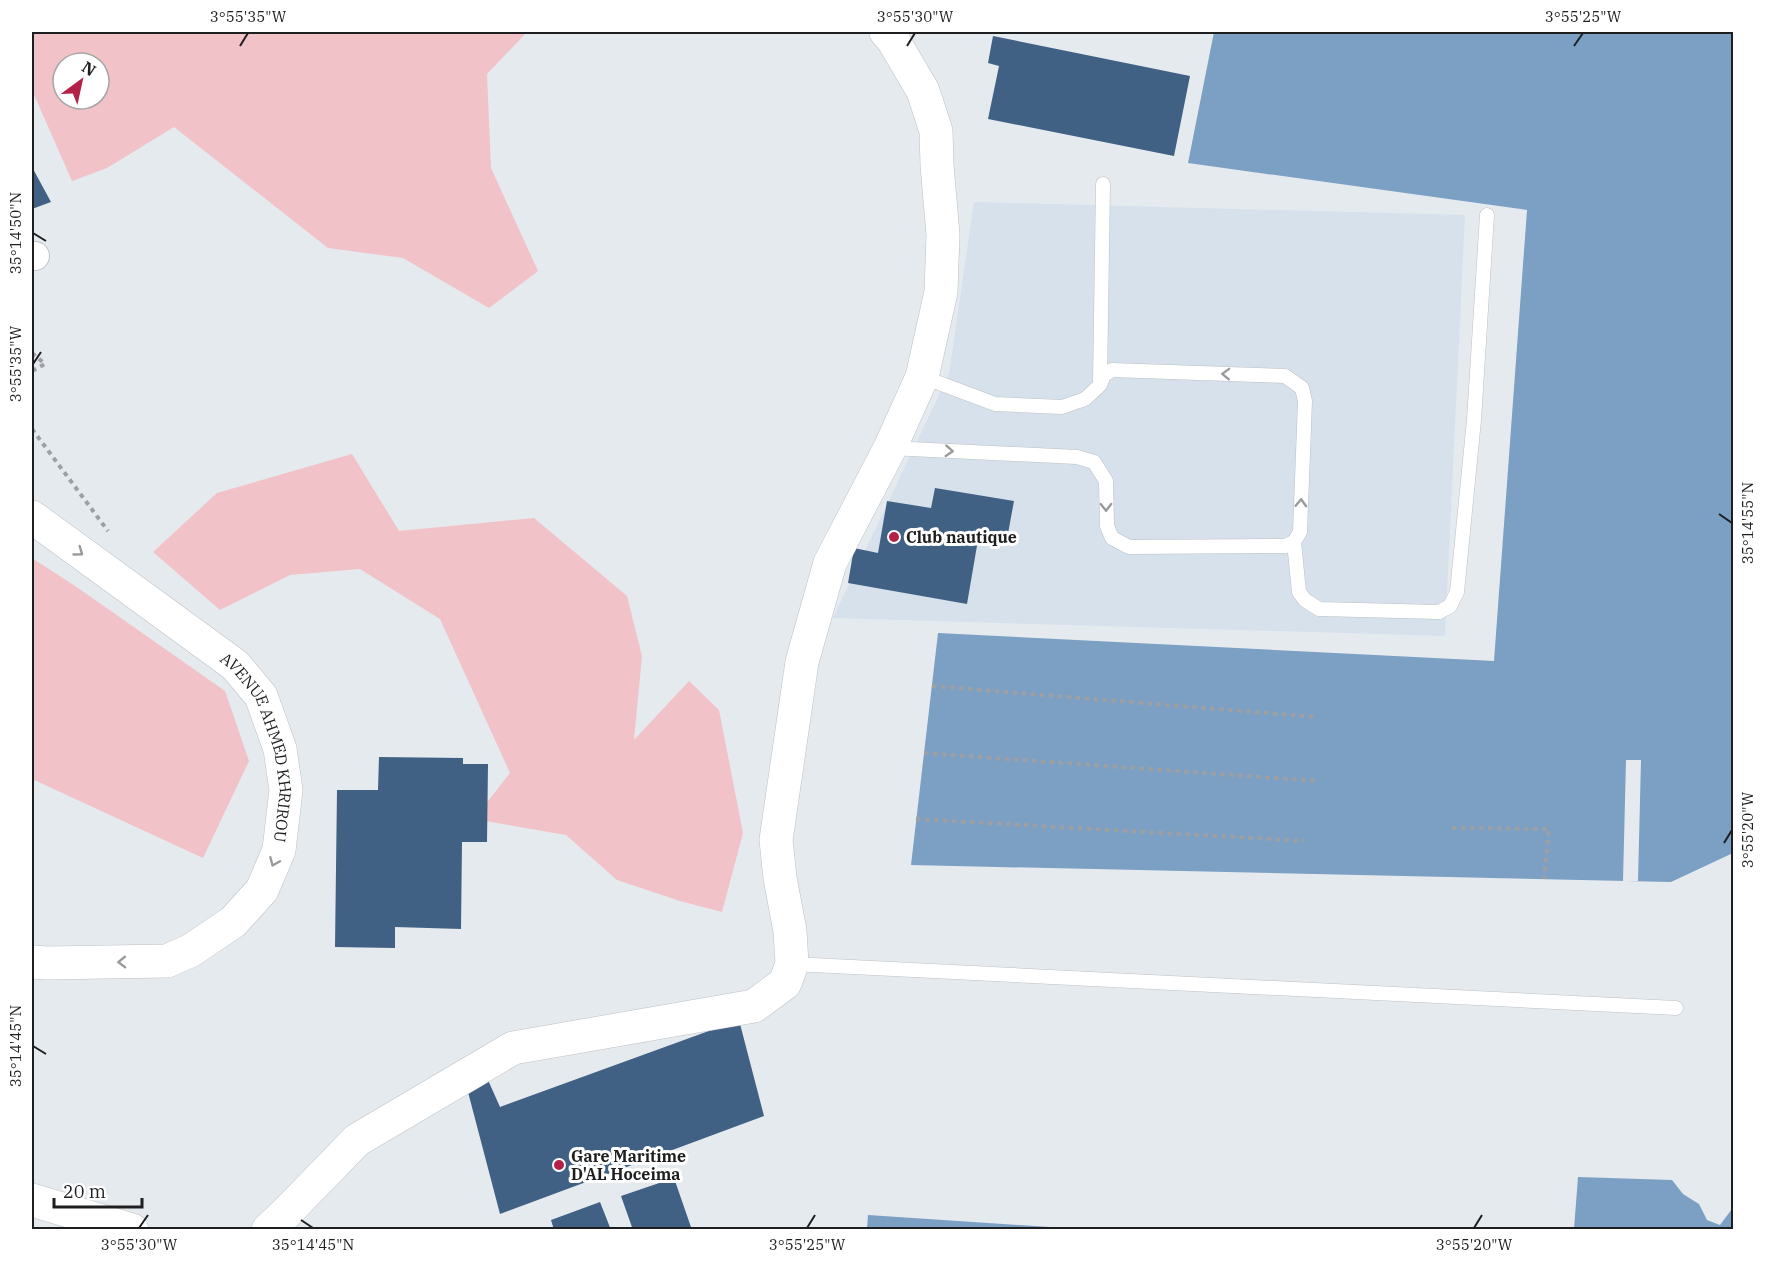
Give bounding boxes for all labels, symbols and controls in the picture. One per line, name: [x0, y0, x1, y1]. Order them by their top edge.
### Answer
text: 3°55'35"W: [210, 7, 287, 26]
text: 3°55'30"W: [877, 7, 954, 26]
text: 3°55'25"W: [1545, 7, 1622, 26]
north arrow: [51, 51, 111, 111]
text: N: [78, 57, 100, 80]
text: 35°14'50"N: [6, 192, 25, 274]
text: 3°55'35"W: [6, 325, 25, 402]
one-way arrow: [1221, 368, 1230, 381]
one-way arrow: [944, 445, 953, 458]
text: 35°14'55"N: [1738, 482, 1757, 564]
one-way arrow: [1295, 498, 1308, 507]
one-way arrow: [1100, 502, 1112, 511]
place label: Club nautique: [906, 527, 1017, 547]
marker: Club nautique: [887, 530, 901, 544]
one-way arrow: [72, 545, 83, 556]
street label: AVENUE AHMED KHRIROU: [217, 648, 296, 844]
text: 3°55'20"W: [1738, 791, 1757, 868]
one-way arrow: [269, 856, 281, 867]
one-way arrow: [118, 956, 127, 968]
text: 35°14'45"N: [6, 1005, 25, 1087]
place label: Gare Maritime D'AL Hoceima: [571, 1146, 686, 1184]
marker: Gare Maritime D'AL Hoceima: [552, 1158, 566, 1172]
scale bar: [54, 1171, 142, 1209]
text: 20 m: [63, 1180, 106, 1203]
text: 3°55'30"W: [101, 1235, 178, 1254]
text: 35°14'45"N: [272, 1235, 354, 1254]
text: 3°55'25"W: [769, 1235, 846, 1254]
text: 3°55'20"W: [1436, 1235, 1513, 1254]

